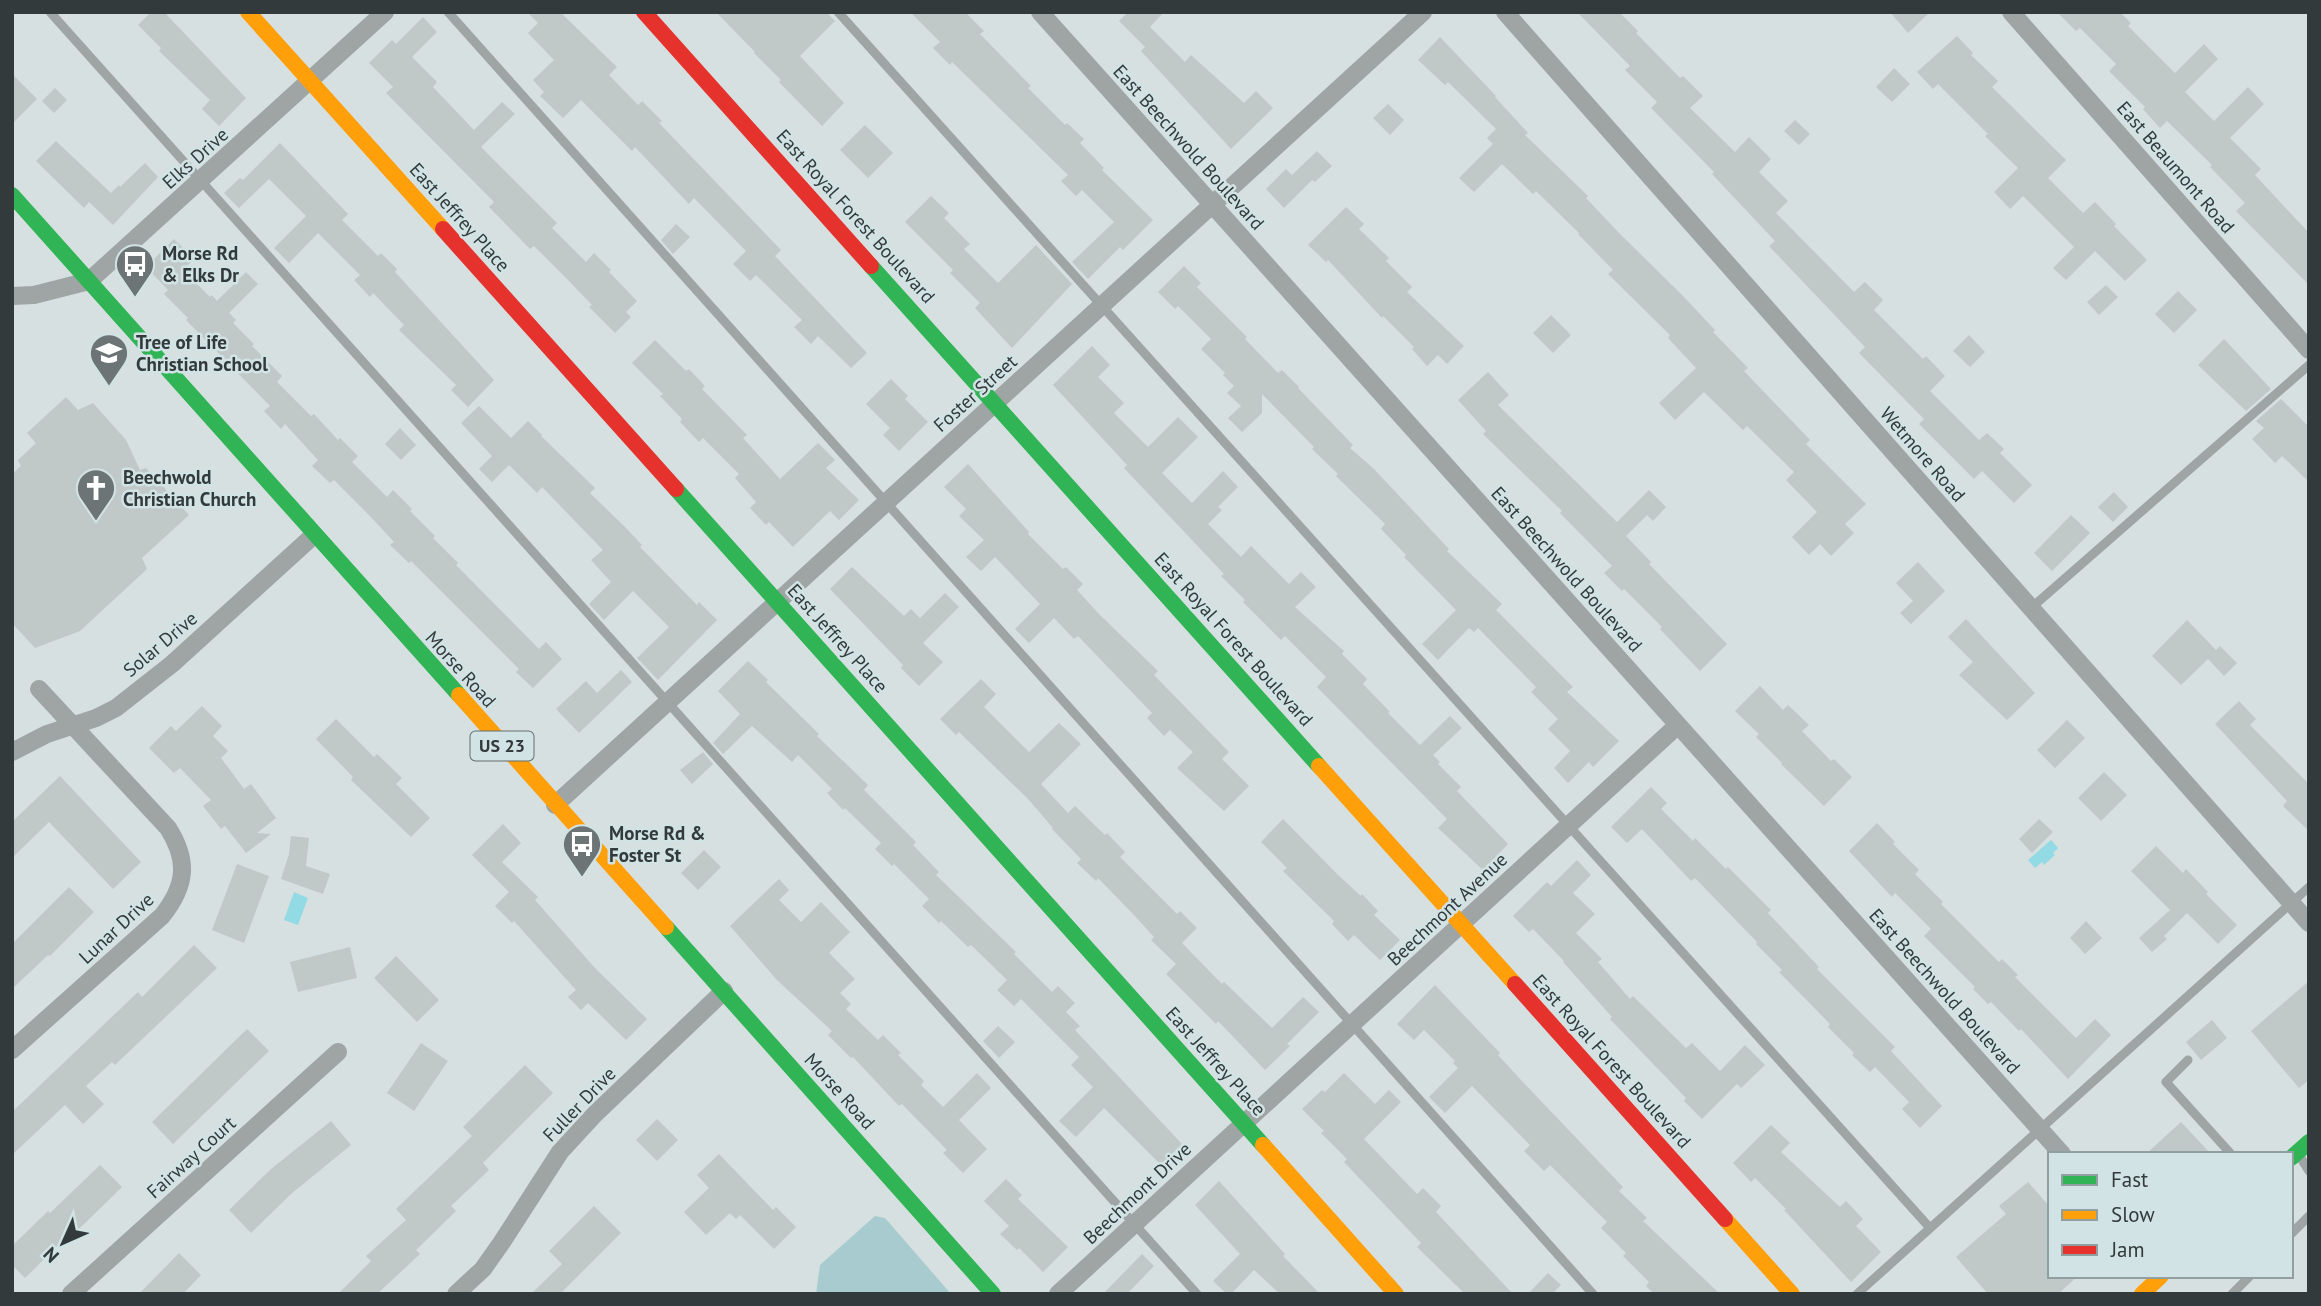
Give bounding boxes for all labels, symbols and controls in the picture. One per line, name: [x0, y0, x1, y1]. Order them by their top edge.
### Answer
street label: East Beechwold Boulevard: [1108, 59, 1270, 235]
street label: East Beaumont Road: [2112, 96, 2240, 238]
street label: Elks Drive: [157, 122, 233, 194]
street label: East Royal Forest Boulevard: [772, 124, 940, 308]
street label: East Jeffrey Place: [405, 157, 515, 277]
place label: Morse Rd & Elks Dr: [162, 241, 239, 287]
bus stop icon: Morse Rd & Elks Dr: [114, 243, 156, 298]
place label: Tree of Life Christian School: [136, 330, 268, 376]
school or university icon: Tree of Life Christian School: [88, 332, 130, 387]
street label: Foster Street: [928, 349, 1022, 437]
street label: Wetmore Road: [1875, 402, 1971, 506]
place label: Beechwold Christian Church: [123, 465, 256, 511]
church icon: Beechwold Christian Church: [75, 467, 117, 522]
street label: East Beechwold Boulevard: [1486, 481, 1648, 657]
street label: East Royal Forest Boulevard: [1150, 547, 1318, 731]
street label: East Jeffrey Place: [783, 578, 893, 698]
street label: Solar Drive: [118, 606, 202, 682]
street label: Morse Road: [420, 626, 502, 712]
road number: US 23: [470, 732, 534, 760]
place label: Morse Rd & Foster St: [609, 821, 706, 867]
bus stop icon: Morse Rd & Foster St: [561, 823, 603, 878]
street label: Beechmont Avenue: [1382, 847, 1512, 971]
street label: Lunar Drive: [74, 887, 158, 969]
street label: East Beechwold Boulevard: [1864, 903, 2026, 1079]
street label: East Royal Forest Boulevard: [1528, 969, 1696, 1153]
street label: East Jeffrey Place: [1161, 1001, 1271, 1121]
street label: Morse Road: [799, 1048, 881, 1134]
street label: Fuller Drive: [537, 1062, 621, 1146]
street label: Fairway Court: [142, 1110, 241, 1203]
street label: Beechmont Drive: [1078, 1137, 1196, 1249]
legend: [2048, 1152, 2293, 1278]
text: Fast: [2111, 1166, 2148, 1193]
text: Slow: [2111, 1201, 2155, 1228]
north arrow: [28, 1208, 98, 1278]
text: Jam: [2110, 1236, 2145, 1263]
text: N: [38, 1242, 64, 1268]

